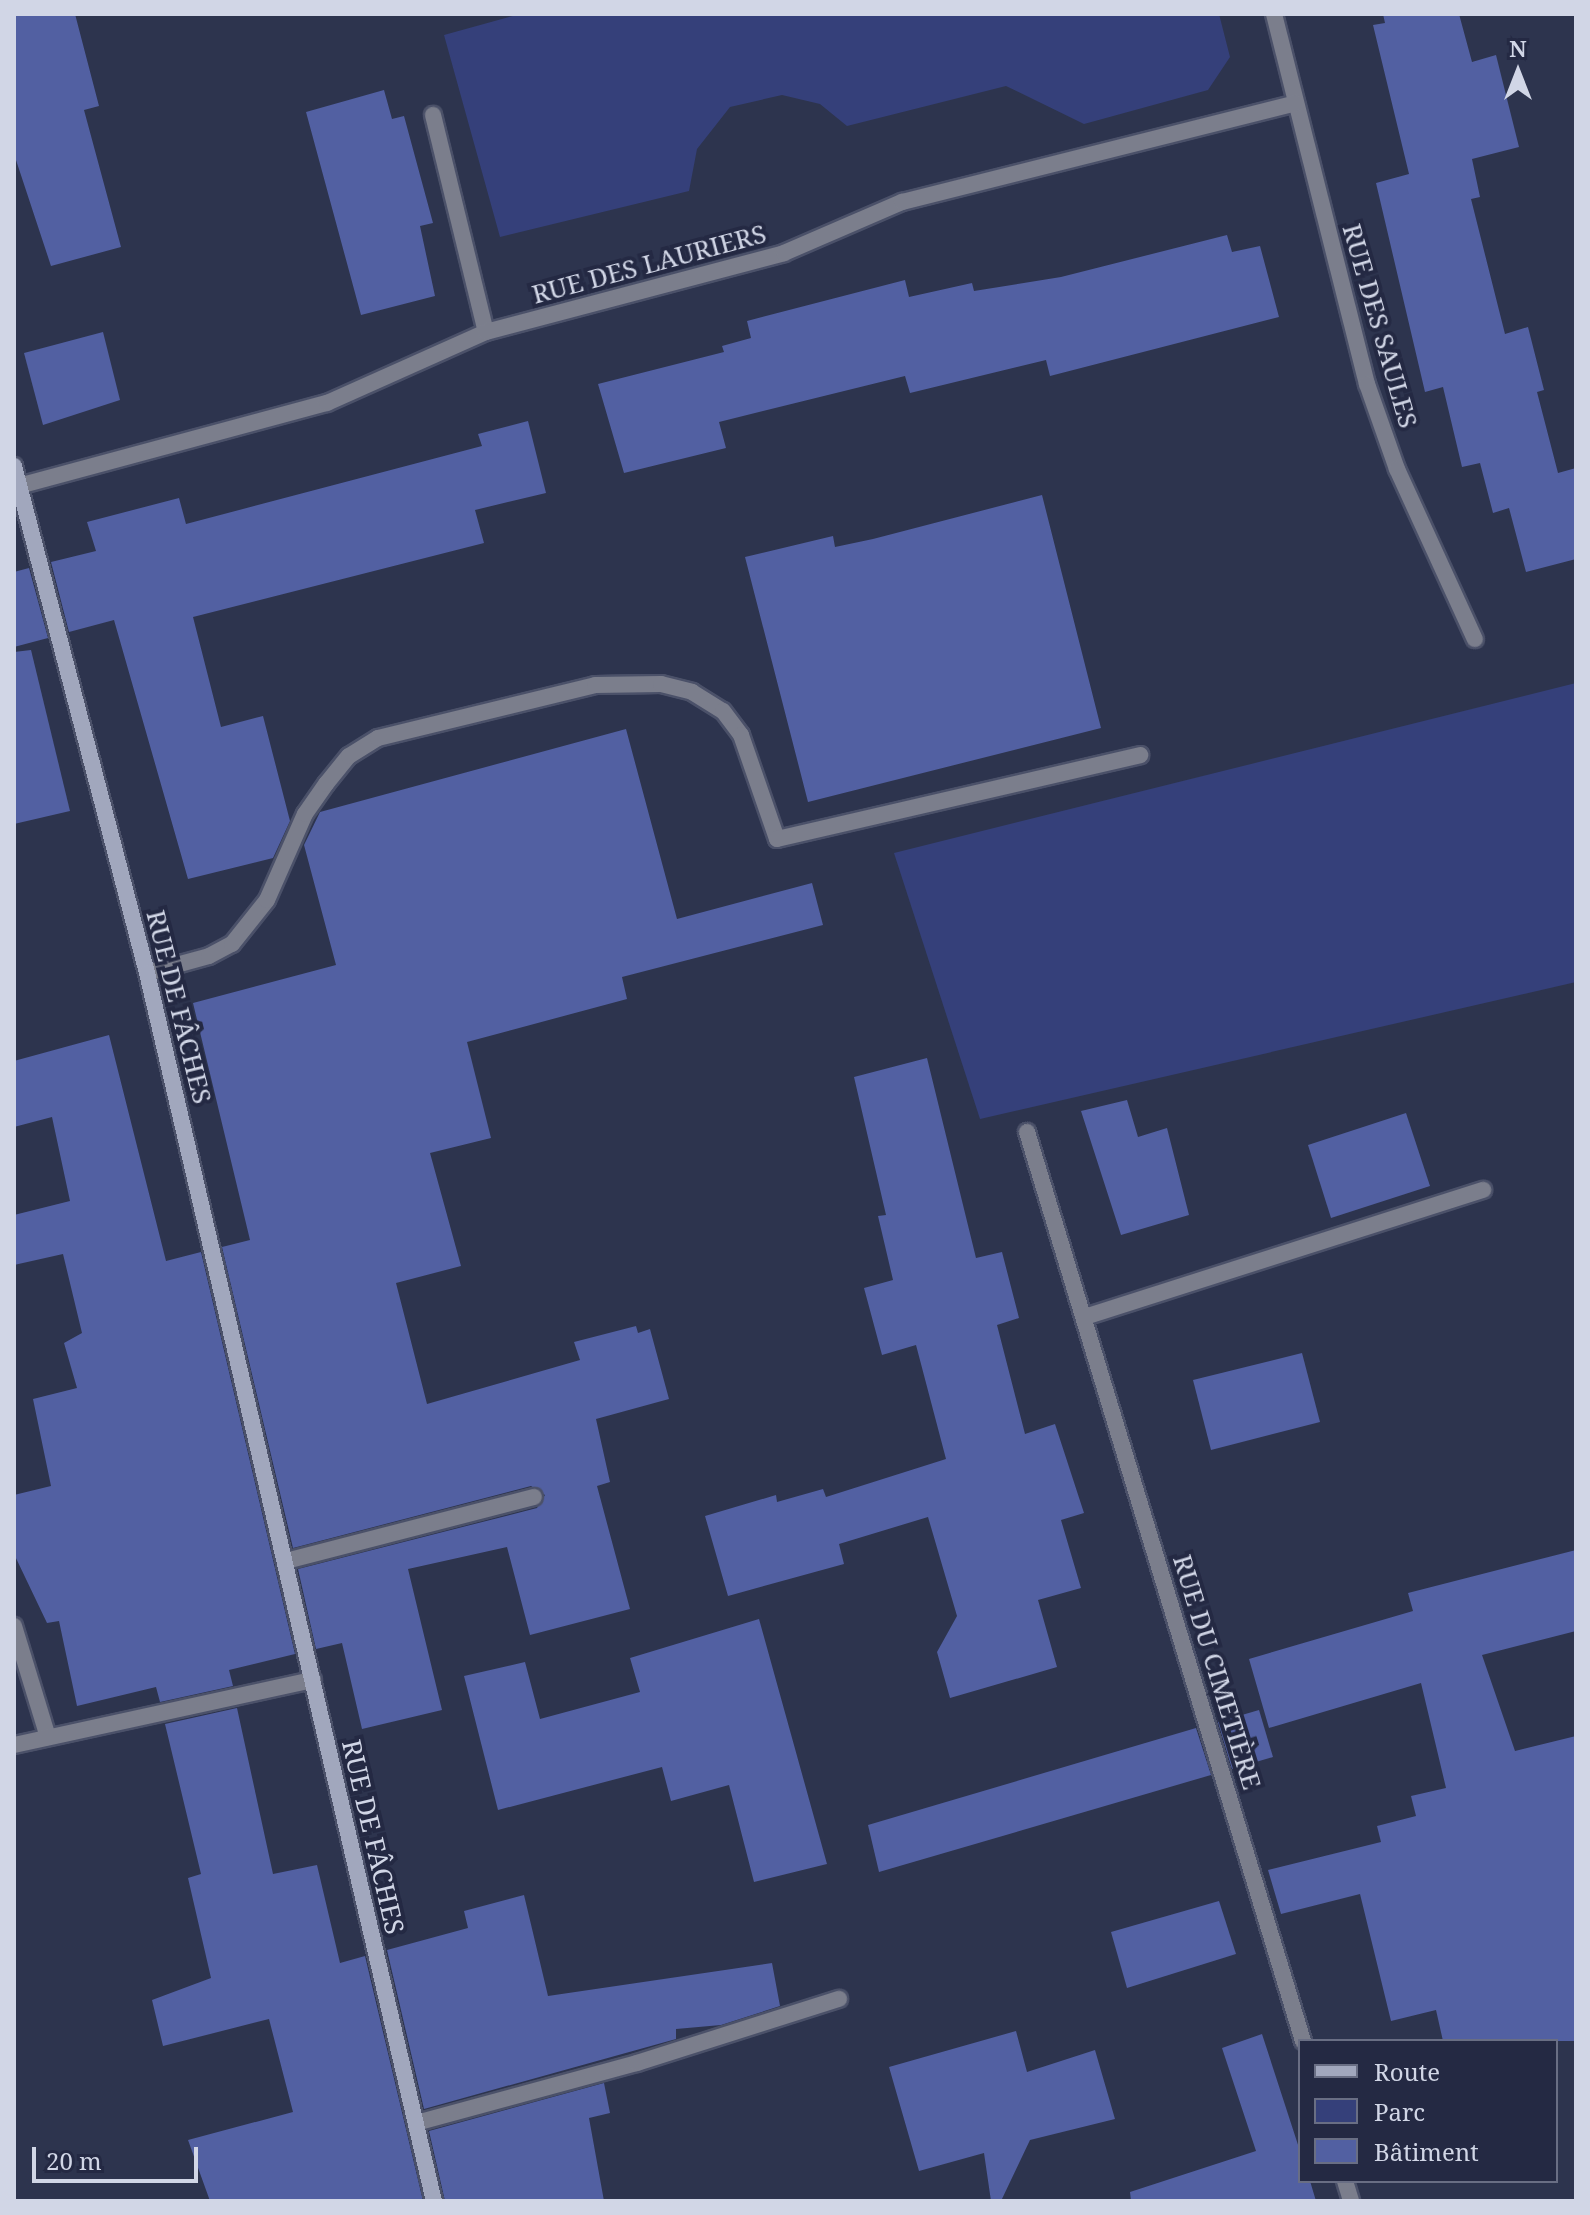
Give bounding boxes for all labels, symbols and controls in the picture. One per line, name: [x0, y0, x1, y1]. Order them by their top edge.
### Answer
north arrow: [1478, 32, 1558, 112]
text: N: [1509, 33, 1527, 63]
street label: RUE DES LAURIERS: [529, 218, 769, 310]
street label: RUE DES SAULES: [1336, 220, 1424, 432]
street label: RUE DE FÂCHES: [140, 907, 218, 1107]
street label: RUE DU CIMETIÈRE: [1166, 1551, 1268, 1793]
street label: RUE DE FÂCHES: [335, 1737, 411, 1937]
legend: [1298, 2039, 1558, 2183]
text: Route: [1374, 2055, 1440, 2088]
text: Parc: [1374, 2095, 1425, 2128]
scale bar: [36, 2131, 202, 2181]
text: Bâtiment: [1374, 2135, 1479, 2168]
text: 20 m: [46, 2144, 102, 2177]

